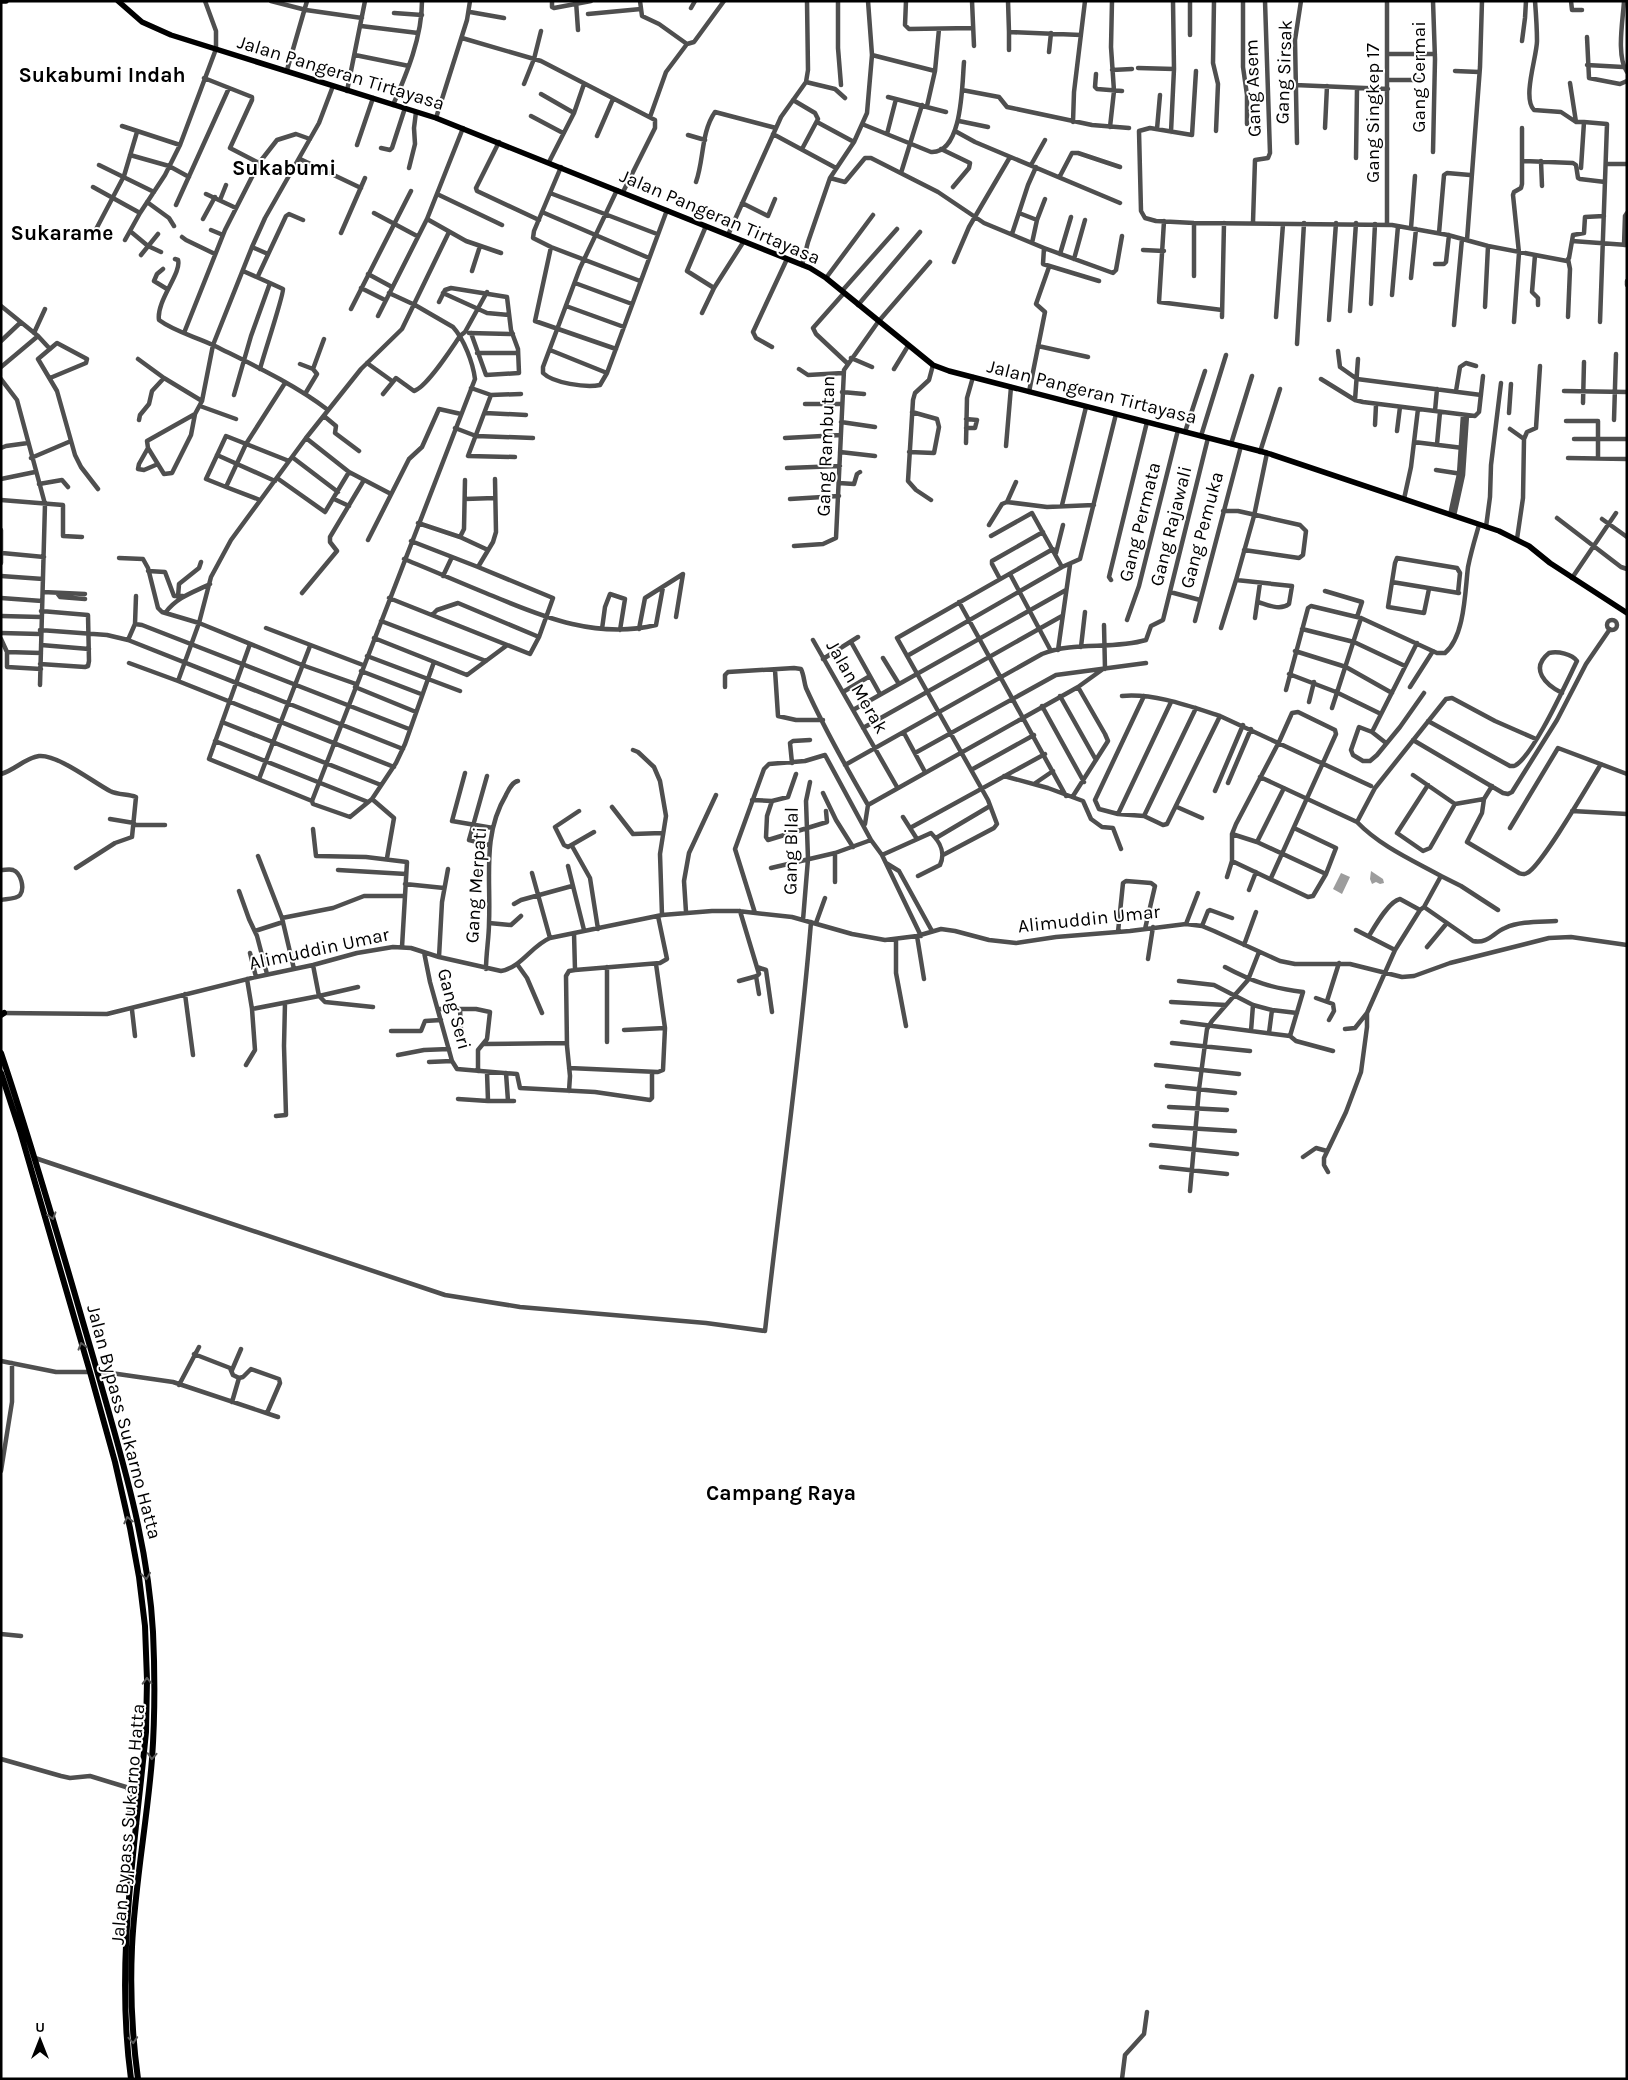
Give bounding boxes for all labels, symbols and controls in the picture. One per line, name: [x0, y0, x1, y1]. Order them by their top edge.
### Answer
street label: Gang Sirsak: [1271, 19, 1297, 125]
street label: Gang Cermai: [1408, 21, 1430, 133]
street label: Jalan Pangeran Tirtayasa: [235, 31, 447, 115]
street label: Gang Asem: [1240, 39, 1266, 137]
street label: Gang Singkep 17: [1362, 43, 1384, 183]
district label: Sukabumi Indah: [18, 63, 186, 87]
district label: Sukabumi: [232, 156, 336, 180]
street label: Jalan Pangeran Tirtayasa: [617, 165, 823, 269]
district label: Sukarame: [11, 221, 113, 245]
street label: Jalan Pangeran Tirtayasa: [985, 355, 1199, 429]
street label: Gang Rambutan: [813, 375, 839, 517]
street label: Gang Permata: [1115, 460, 1165, 584]
street label: Gang Rajawali: [1145, 464, 1197, 588]
street label: Gang Pemuka: [1176, 469, 1228, 591]
street label: Jalan Merak: [822, 637, 893, 738]
street label: Gang Bilal: [779, 807, 803, 895]
street label: Gang Merpati: [461, 826, 491, 944]
street label: Alimuddin Umar: [1017, 901, 1161, 937]
street label: Alimuddin Umar: [247, 923, 391, 975]
street label: Gang Seri: [433, 966, 475, 1052]
one-way arrow: [46, 1212, 56, 1220]
street label: Jalan Bypass Sukarno Hatta: [82, 1302, 166, 1542]
one-way arrow: [78, 1343, 88, 1351]
district label: Campang Raya: [706, 1481, 856, 1505]
one-way arrow: [123, 1516, 134, 1525]
one-way arrow: [141, 1572, 151, 1580]
one-way arrow: [142, 1677, 152, 1685]
street label: Jalan Bypass Sukarno Hatta: [107, 1703, 149, 1945]
one-way arrow: [146, 1752, 157, 1760]
north arrow: [15, 2015, 65, 2065]
text: U: [35, 2019, 45, 2036]
one-way arrow: [128, 2036, 139, 2044]

